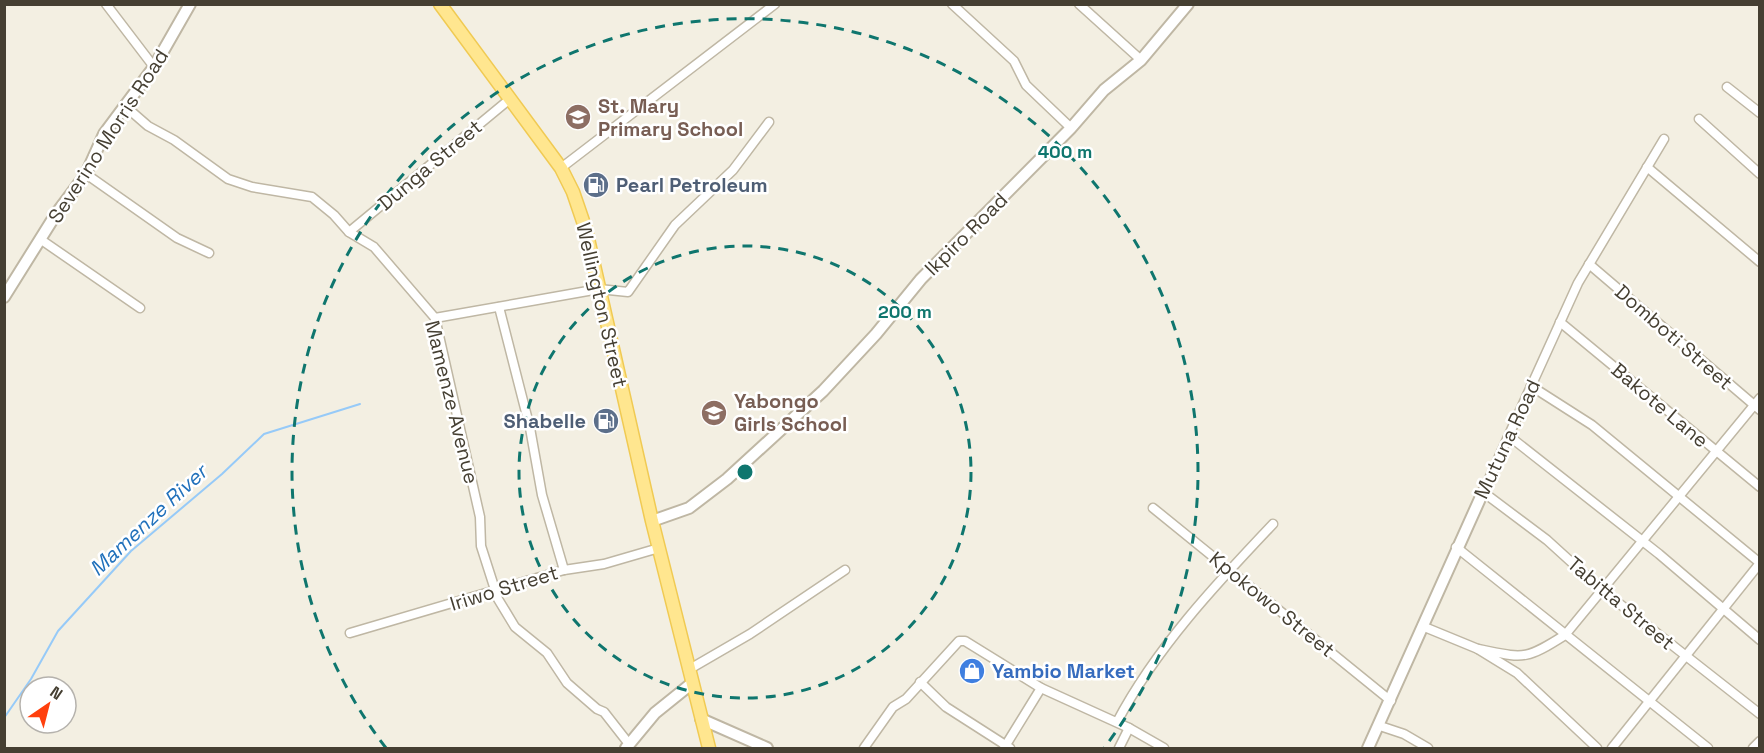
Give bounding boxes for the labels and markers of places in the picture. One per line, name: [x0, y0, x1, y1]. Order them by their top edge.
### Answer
place label: St. Mary Primary School: [598, 93, 743, 142]
school or university icon: St. Mary Primary School: [563, 102, 593, 132]
fuel station icon: Pearl Petroleum: [581, 170, 611, 200]
place label: Pearl Petroleum: [616, 172, 768, 198]
place label: Yabongo Girls School: [734, 388, 847, 437]
school or university icon: Yabongo Girls School: [699, 398, 729, 428]
fuel station icon: Shabelle: [591, 406, 621, 436]
place label: Shabelle: [504, 408, 586, 434]
centre of rings: [735, 462, 755, 482]
shop icon: Yambio Market: [957, 656, 987, 686]
place label: Yambio Market: [992, 658, 1135, 684]

